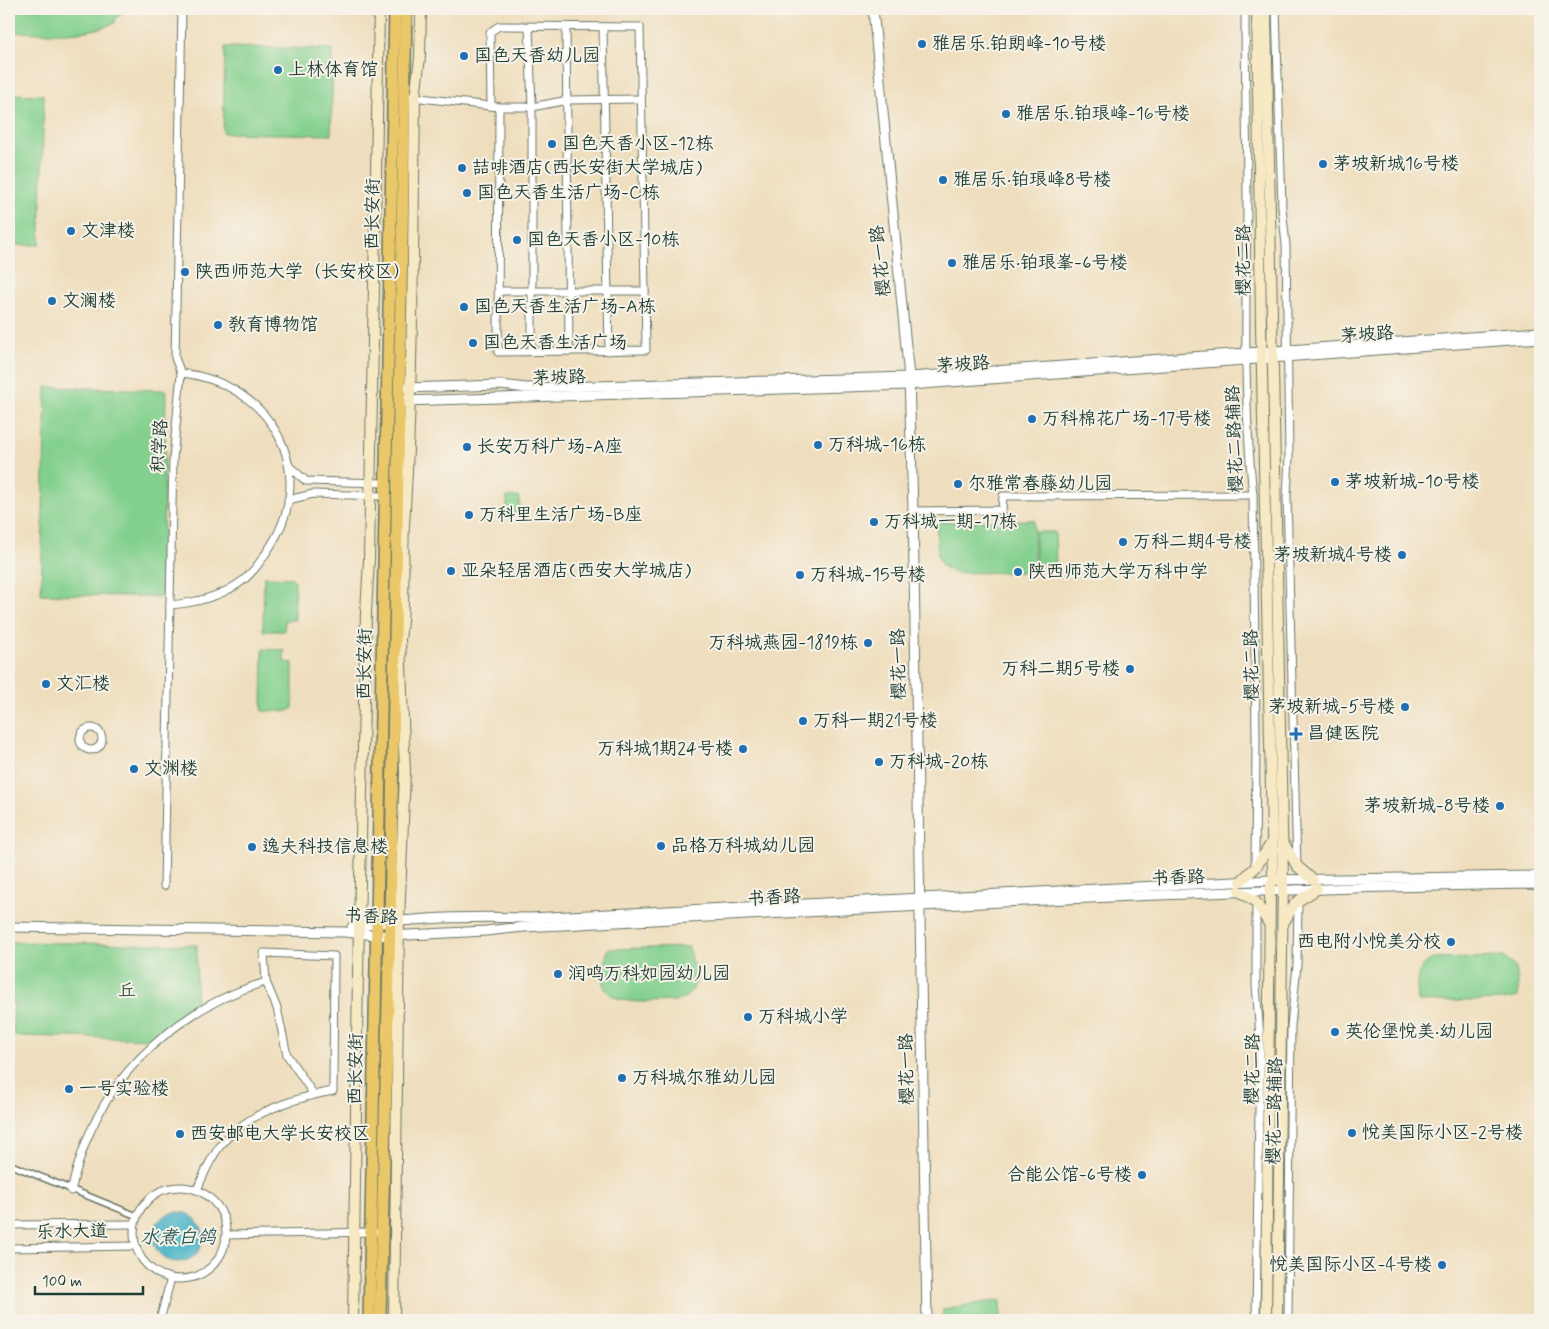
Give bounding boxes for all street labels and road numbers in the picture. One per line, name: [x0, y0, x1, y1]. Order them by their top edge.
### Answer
street label: 西长安街: [360, 178, 386, 250]
street label: 樱花一路: [865, 224, 897, 298]
street label: 樱花二路: [1232, 224, 1256, 296]
street label: 茅坡路: [1339, 321, 1395, 349]
street label: 茅坡路: [935, 351, 991, 379]
street label: 茅坡路: [532, 365, 586, 391]
street label: 樱花二路辅路: [1221, 385, 1249, 493]
street label: 积学路: [146, 418, 174, 474]
street label: 西长安街: [352, 628, 378, 700]
street label: 樱花一路: [886, 628, 912, 700]
street label: 樱花二路: [1239, 629, 1265, 701]
street label: 书香路: [1151, 865, 1205, 891]
street label: 书香路: [746, 885, 802, 911]
street label: 书香路: [343, 904, 399, 930]
street label: 西长安街: [343, 1033, 369, 1105]
street label: 樱花一路: [894, 1033, 920, 1105]
street label: 樱花二路: [1240, 1033, 1266, 1105]
street label: 樱花二路辅路: [1262, 1057, 1288, 1165]
street label: 乐水大道: [36, 1219, 108, 1245]

